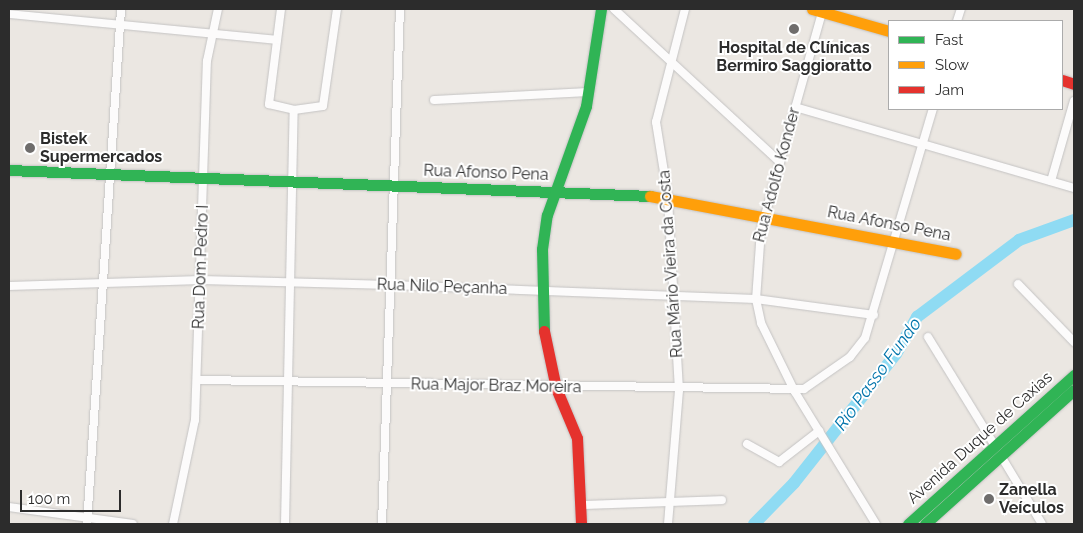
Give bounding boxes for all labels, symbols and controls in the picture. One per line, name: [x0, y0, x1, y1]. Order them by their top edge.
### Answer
legend: [888, 20, 1063, 110]
marker: Hospital de Clínicas Bermiro Saggioratto: [787, 22, 801, 36]
text: Fast: [935, 31, 963, 49]
place label: Hospital de Clínicas Bermiro Saggioratto: [716, 38, 872, 76]
text: Slow: [935, 56, 969, 74]
text: Jam: [935, 81, 964, 99]
street label: Rua Adolfo Konder: [750, 105, 804, 245]
place label: Bistek Supermercados: [40, 129, 162, 167]
marker: Bistek Supermercados: [24, 142, 36, 154]
street label: Rua Afonso Pena: [423, 161, 549, 185]
street label: Rua Mário Vieira da Costa: [655, 169, 687, 359]
street label: Rua Afonso Pena: [826, 203, 952, 245]
street label: Rua Dom Pedro I: [189, 204, 213, 330]
street label: Rua Nilo Peçanha: [376, 275, 508, 299]
water label: Rio Passo Fundo: [830, 313, 926, 435]
street label: Avenida Duque de Caxias: [904, 368, 1056, 508]
street label: Rua Major Braz Moreira: [410, 375, 582, 397]
scale bar: [22, 480, 124, 512]
place label: Zanella Veículos: [999, 480, 1064, 518]
text: 100 m: [28, 490, 70, 508]
marker: Zanella Veículos: [983, 493, 995, 505]

